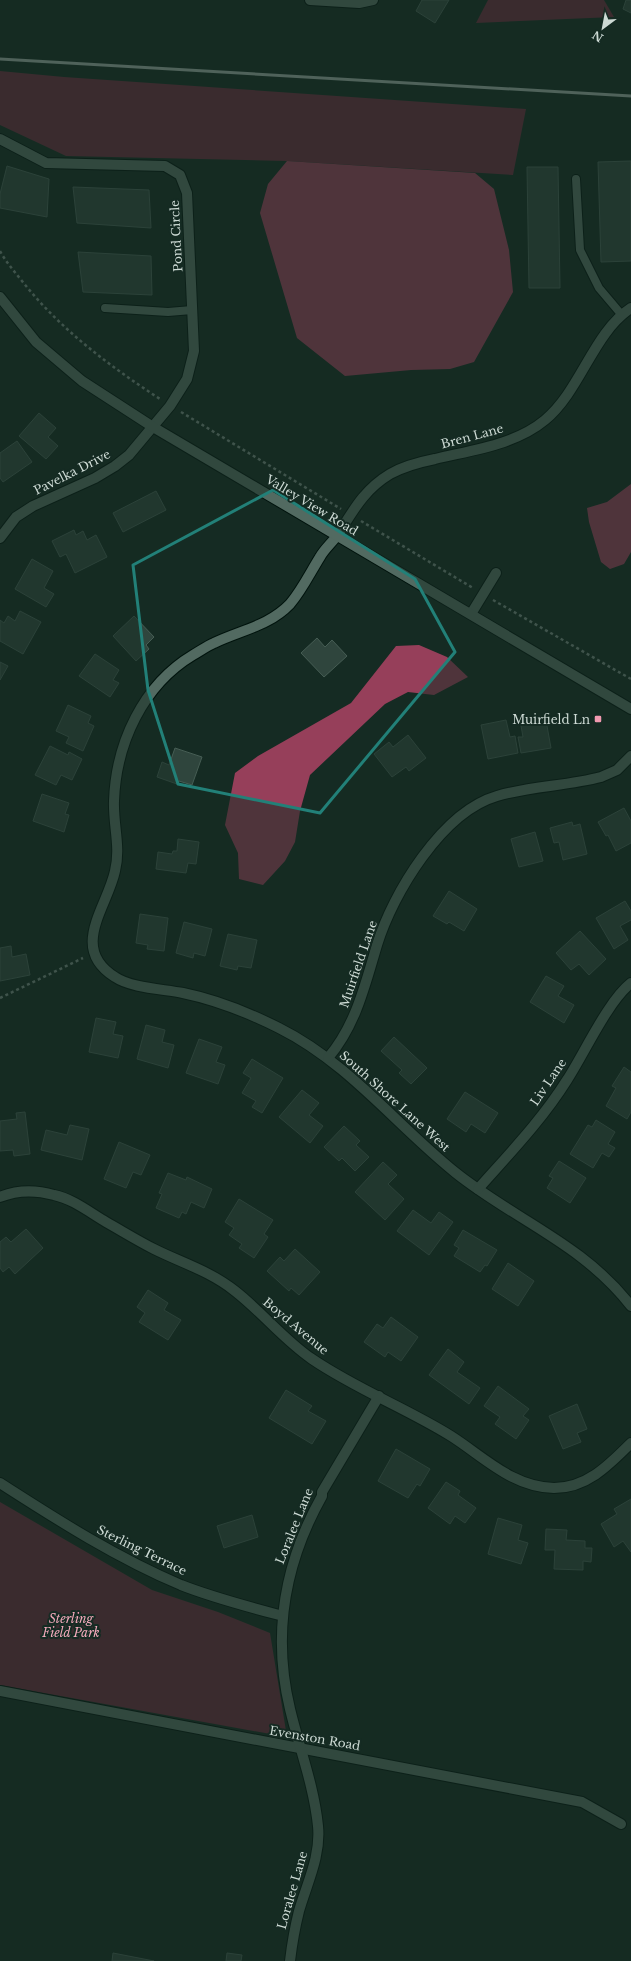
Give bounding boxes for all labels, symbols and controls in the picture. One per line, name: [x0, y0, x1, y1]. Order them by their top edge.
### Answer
north arrow: [583, 8, 623, 48]
text: N: [589, 27, 606, 45]
street label: Pond Circle: [167, 200, 185, 272]
street label: Bren Lane: [439, 420, 505, 452]
street label: Pavelka Drive: [31, 446, 113, 498]
street label: Valley View Road: [262, 471, 361, 538]
place label: Muirfield Ln: [512, 712, 590, 727]
marker: Muirfield Ln: [593, 714, 603, 724]
street label: Muirfield Lane: [336, 918, 380, 1010]
street label: South Shore Lane West: [337, 1048, 454, 1155]
street label: Liv Lane: [527, 1055, 569, 1108]
street label: Boyd Avenue: [260, 1294, 332, 1358]
street label: Loralee Lane: [272, 1486, 316, 1566]
street label: Sterling Terrace: [95, 1522, 189, 1578]
park label: Sterling Field Park: [41, 1611, 100, 1640]
street label: Evenston Road: [268, 1723, 362, 1753]
street label: Loralee Lane: [274, 1849, 310, 1931]

